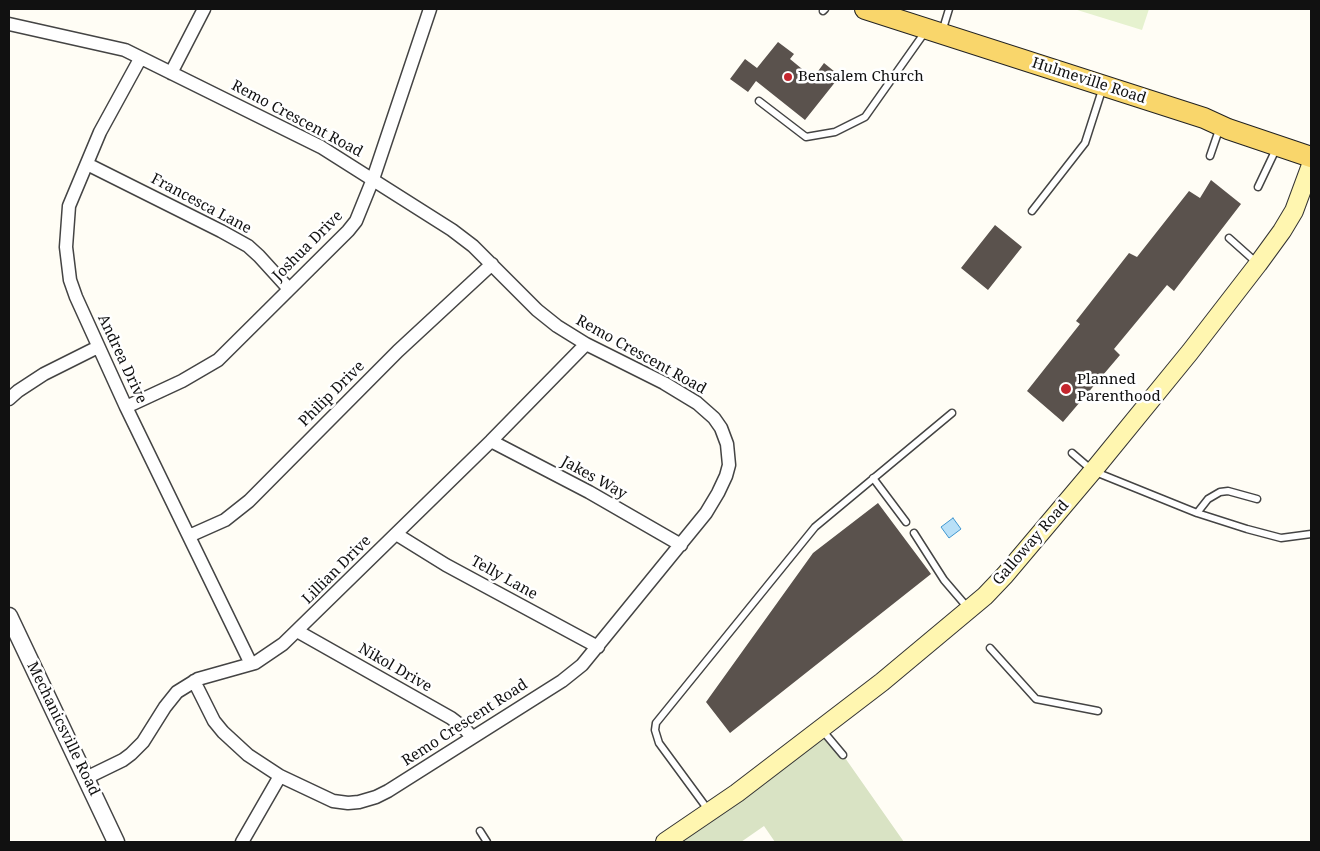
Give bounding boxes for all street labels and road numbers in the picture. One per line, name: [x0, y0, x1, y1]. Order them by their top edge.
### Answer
street label: Hulmeville Road: [1030, 54, 1148, 108]
street label: Remo Crescent Road: [228, 77, 366, 161]
street label: Francesca Lane: [148, 170, 254, 238]
street label: Joshua Drive: [269, 207, 347, 285]
street label: Andrea Drive: [93, 312, 151, 406]
street label: Remo Crescent Road: [573, 312, 709, 398]
street label: Philip Drive: [295, 357, 369, 431]
street label: Jakes Way: [558, 453, 630, 503]
street label: Galloway Road: [989, 497, 1073, 589]
street label: Lillian Drive: [299, 532, 375, 608]
street label: Telly Lane: [467, 552, 541, 604]
street label: Nikol Drive: [355, 640, 435, 696]
street label: Mechanicsville Road: [23, 659, 103, 799]
street label: Remo Crescent Road: [399, 676, 531, 770]

